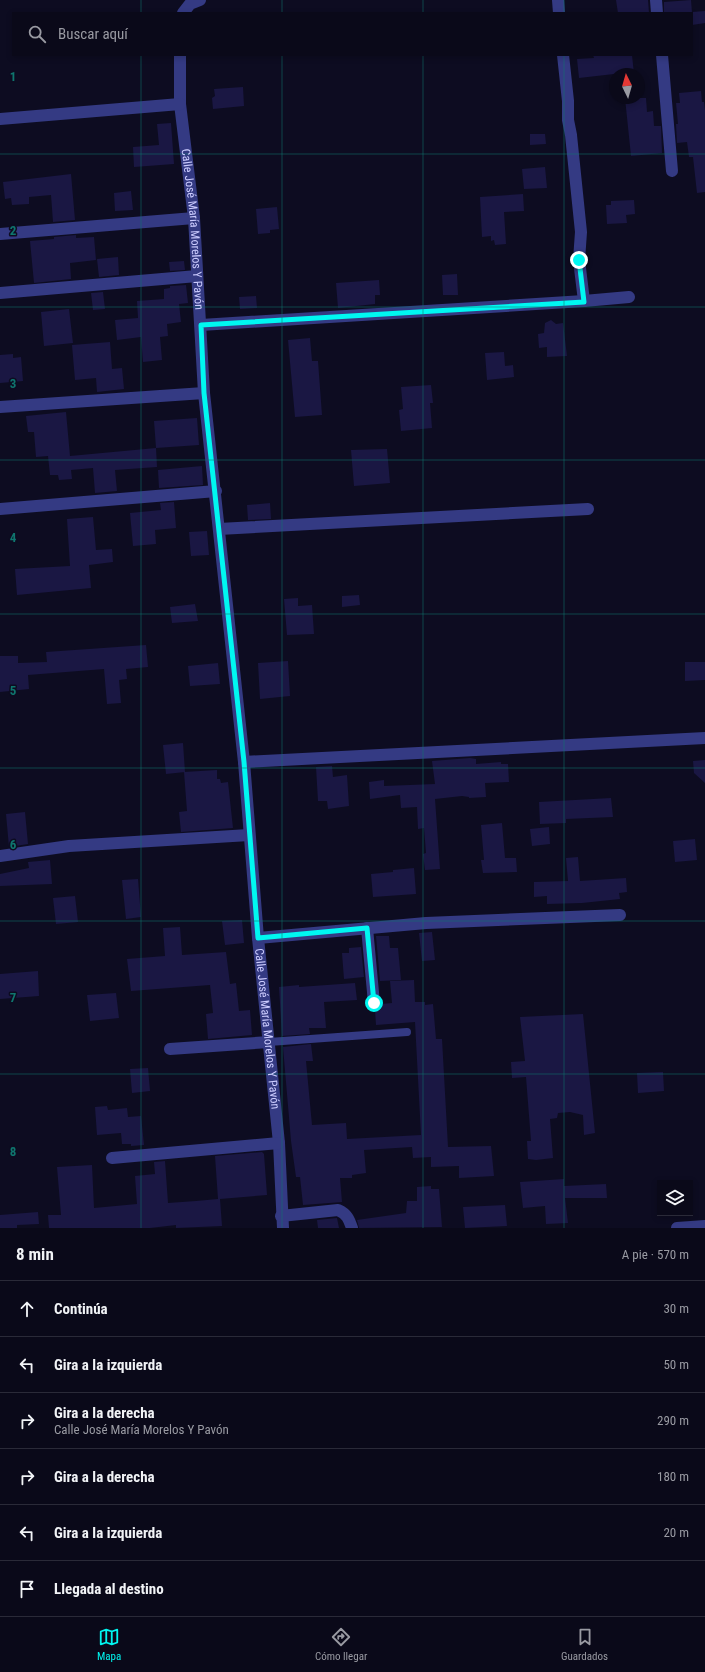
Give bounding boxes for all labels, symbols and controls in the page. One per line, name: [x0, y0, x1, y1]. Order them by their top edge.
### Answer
search box: [12, 12, 693, 56]
icon: search: [26, 23, 48, 45]
text: Buscar aquí: [58, 25, 128, 43]
north arrow: [609, 68, 645, 104]
text: 1: [10, 69, 16, 84]
street label: Calle José María Morelos Y Pavón: [179, 148, 206, 310]
text: 2: [10, 223, 17, 238]
route end: [570, 251, 588, 269]
text: 3: [10, 376, 16, 391]
text: 4: [10, 530, 17, 545]
text: 5: [10, 683, 17, 698]
text: 6: [10, 837, 17, 852]
street label: Calle José María Morelos Y Pavón: [252, 948, 283, 1110]
text: 7: [10, 990, 17, 1005]
route start: [365, 994, 383, 1012]
text: 8: [10, 1144, 16, 1159]
map controls: [657, 1180, 693, 1216]
button: layers: [657, 1180, 693, 1216]
text: 8 min: [16, 1244, 54, 1264]
text: A pie · 570 m: [622, 1247, 689, 1262]
icon: ahead: [16, 1298, 38, 1320]
text: Continúa: [54, 1300, 108, 1318]
text: 30 m: [663, 1301, 689, 1316]
icon: left: [16, 1354, 38, 1376]
text: Gira a la izquierda: [54, 1356, 162, 1374]
text: 50 m: [663, 1357, 689, 1372]
text: Gira a la derecha: [54, 1404, 155, 1422]
icon: right: [16, 1410, 38, 1432]
text: 290 m: [657, 1413, 689, 1428]
text: Calle José María Morelos Y Pavón: [54, 1422, 229, 1437]
icon: right: [16, 1466, 38, 1488]
text: Gira a la derecha: [54, 1468, 155, 1486]
text: 180 m: [657, 1469, 689, 1484]
icon: left: [16, 1522, 38, 1544]
text: Gira a la izquierda: [54, 1524, 162, 1542]
text: 20 m: [663, 1525, 689, 1540]
icon: arrive: [16, 1578, 38, 1600]
text: Llegada al destino: [54, 1580, 164, 1598]
tab: Mapa: [97, 1626, 121, 1663]
tab: Cómo llegar: [315, 1626, 367, 1663]
tab: Guardados: [561, 1626, 608, 1663]

